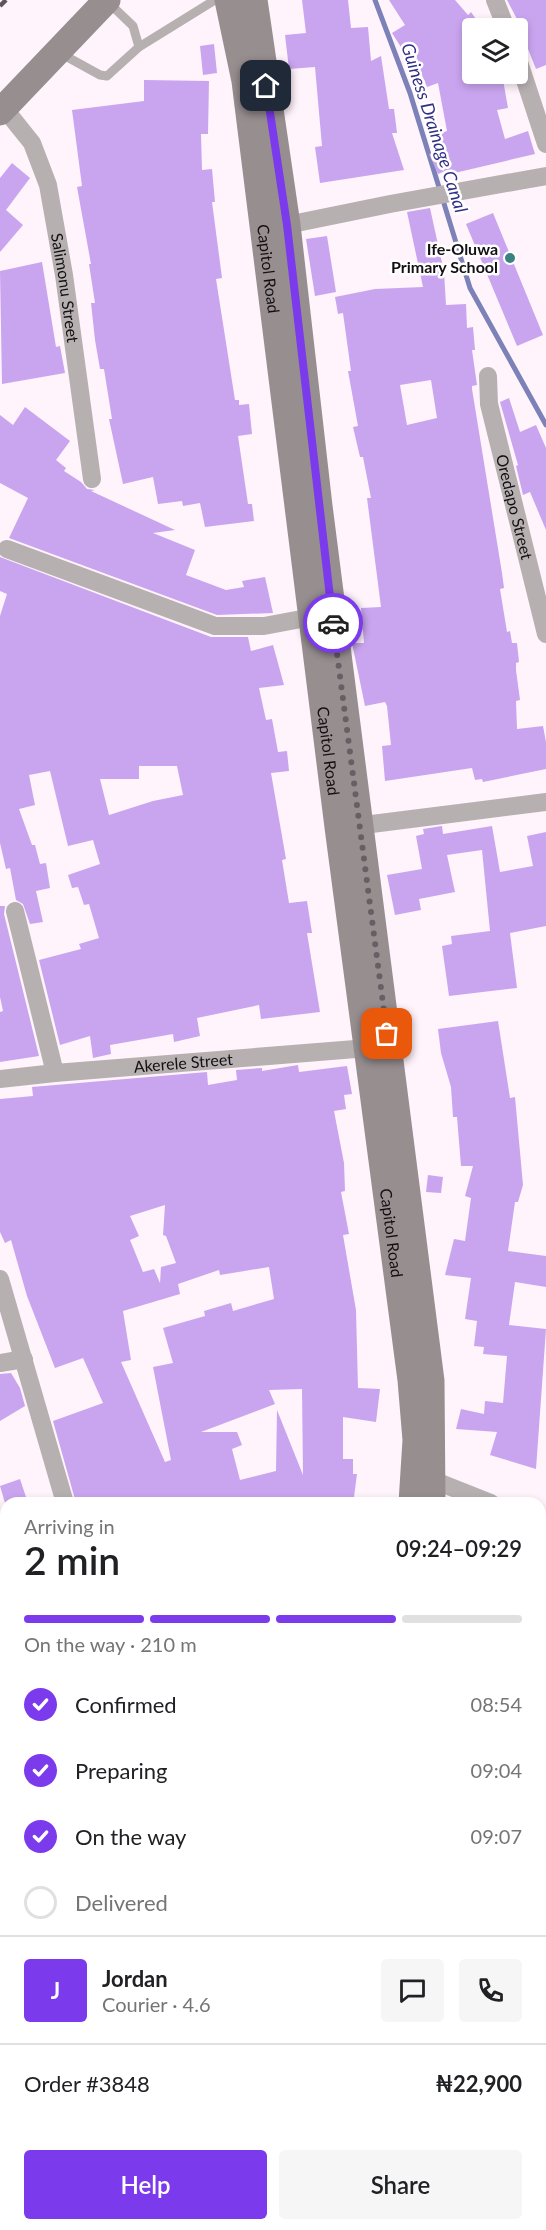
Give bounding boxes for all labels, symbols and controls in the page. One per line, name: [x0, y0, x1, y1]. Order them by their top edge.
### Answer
map controls: [462, 18, 528, 84]
button: layers: [462, 18, 528, 84]
water label: Guiness Drainage Canal: [397, 40, 473, 215]
pin: [240, 60, 291, 111]
icon: home: [249, 69, 282, 102]
street label: Capitol Road: [254, 223, 284, 314]
street label: Salimonu Street: [48, 231, 83, 344]
place label: Ife-Oluwa Primary School: [391, 239, 498, 276]
marker: Ife-Oluwa Primary School: [503, 251, 517, 265]
street label: Oredapo Street: [493, 452, 537, 562]
courier: [303, 593, 363, 653]
icon: car: [317, 607, 350, 640]
street label: Capitol Road: [314, 705, 344, 797]
pin: [361, 1008, 412, 1059]
icon: bag: [370, 1017, 403, 1050]
street label: Akerele Street: [133, 1049, 234, 1076]
street label: Capitol Road: [377, 1187, 407, 1279]
text: Arriving in: [24, 1514, 115, 1538]
text: 09:24–09:29: [396, 1535, 522, 1562]
text: 2 min: [24, 1537, 120, 1583]
text: On the way · 210 m: [24, 1632, 197, 1656]
icon: check: [24, 1688, 57, 1721]
text: Confirmed: [75, 1691, 177, 1718]
text: 08:54: [471, 1692, 522, 1716]
icon: check: [24, 1754, 57, 1787]
text: Preparing: [75, 1757, 167, 1784]
text: 09:04: [471, 1758, 522, 1782]
icon: check: [24, 1820, 57, 1853]
text: On the way: [75, 1823, 186, 1850]
text: 09:07: [471, 1824, 522, 1848]
text: Delivered: [75, 1889, 168, 1916]
button: chat: [381, 1959, 444, 2022]
button: phone: [459, 1959, 522, 2022]
text: Jordan: [102, 1965, 168, 1992]
text: J: [51, 1977, 60, 2004]
text: Courier · 4.6: [102, 1992, 211, 2016]
text: Order #3848: [24, 2070, 150, 2097]
text: ₦22,900: [435, 2070, 522, 2097]
button: Help: [24, 2150, 267, 2219]
button: Share: [279, 2150, 522, 2219]

